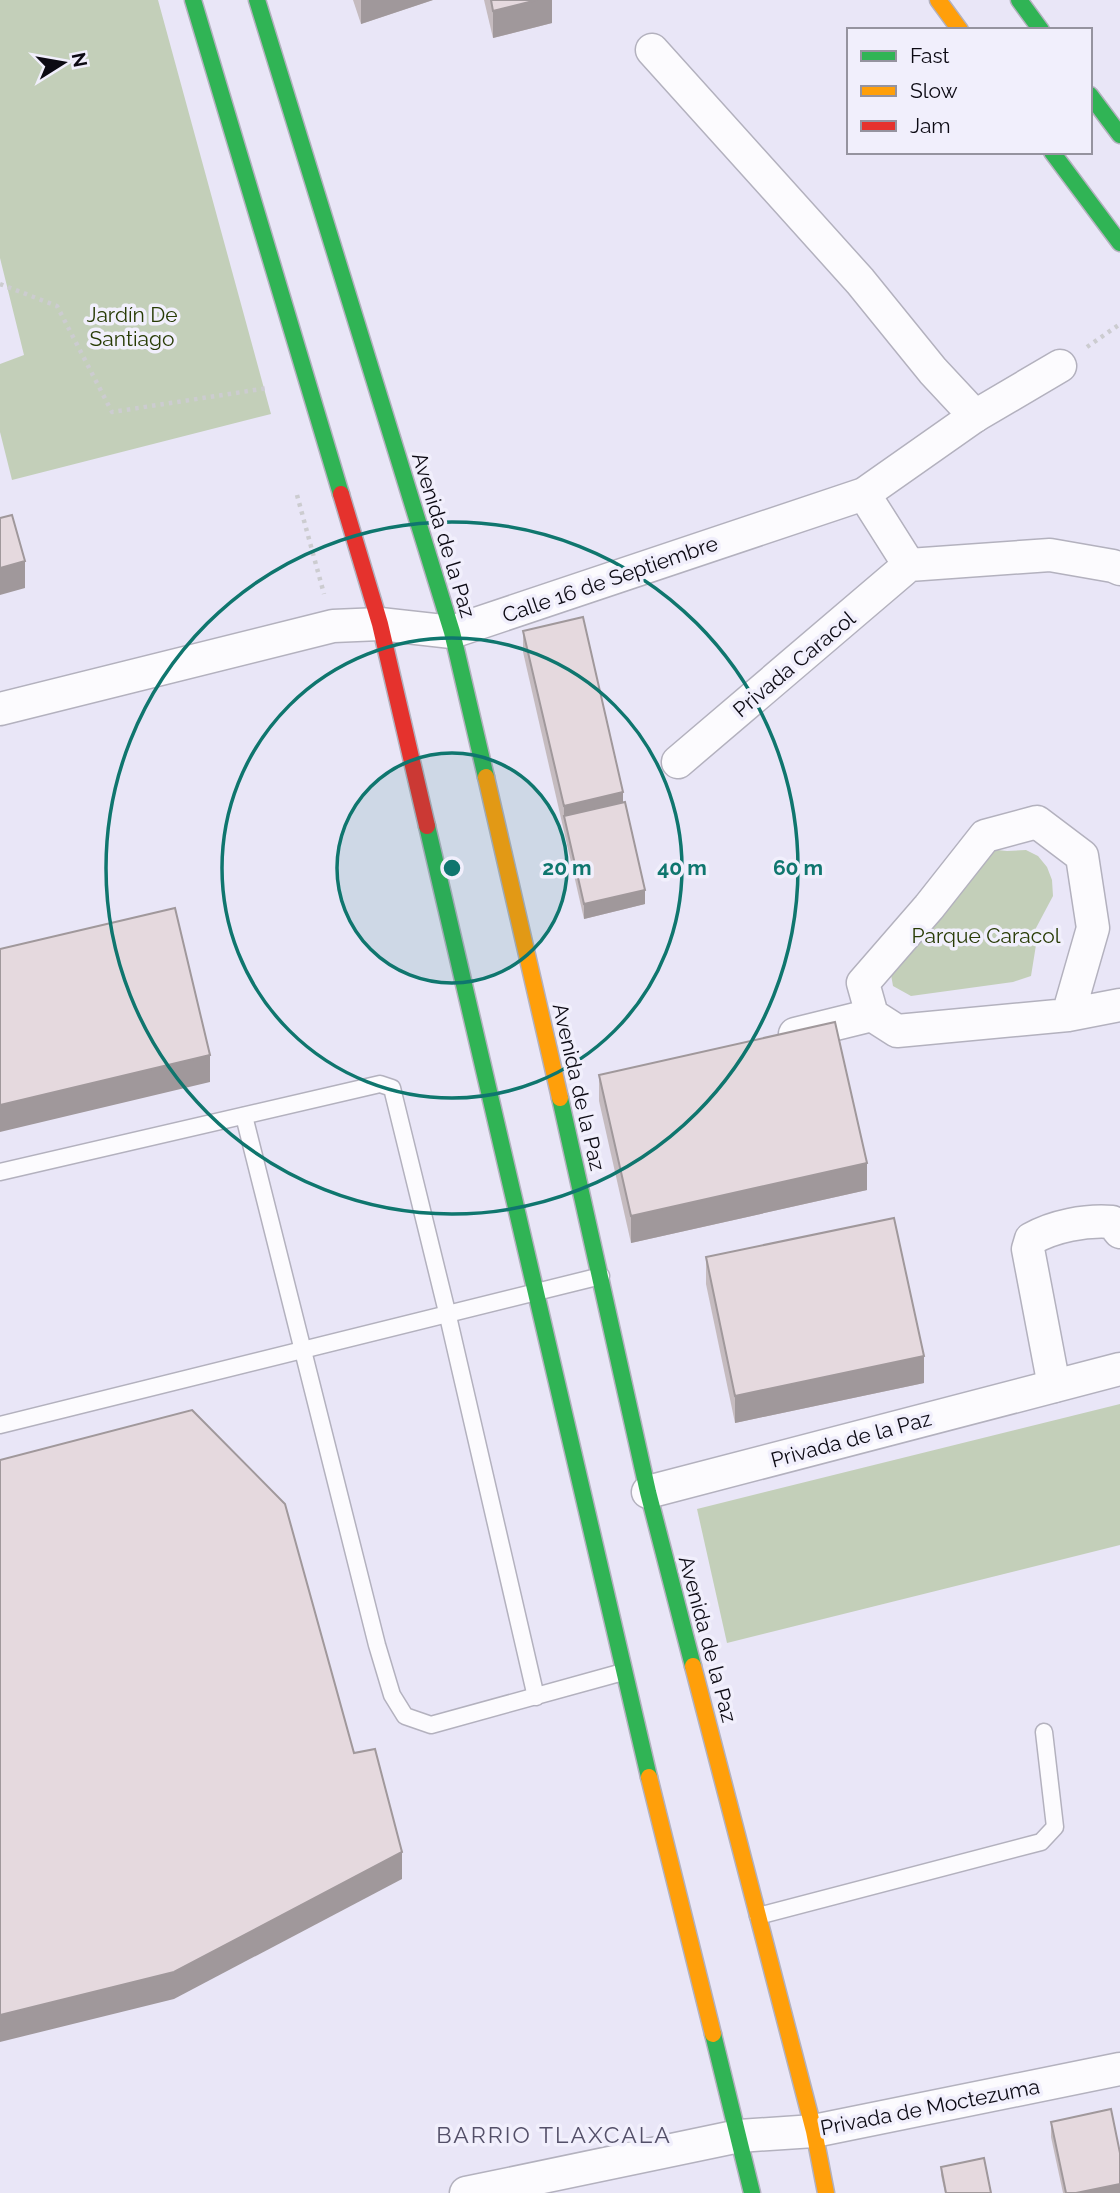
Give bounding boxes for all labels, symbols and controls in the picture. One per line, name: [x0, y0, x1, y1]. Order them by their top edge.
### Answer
north arrow: [28, 28, 98, 98]
legend: [847, 28, 1092, 154]
text: Fast: [910, 43, 950, 68]
text: N: [68, 51, 92, 69]
text: Slow: [910, 78, 958, 103]
text: Jam: [910, 113, 951, 138]
park label: Jardín De Santiago: [86, 302, 178, 351]
street label: Avenida de la Paz: [407, 449, 481, 621]
street label: Calle 16 de Septiembre: [499, 530, 721, 628]
street label: Privada Caracol: [728, 606, 860, 722]
text: 20 m: [542, 855, 592, 880]
text: 40 m: [657, 855, 707, 880]
text: 60 m: [773, 855, 823, 880]
centre of rings: [440, 856, 464, 880]
park label: Parque Caracol: [912, 923, 1061, 948]
street label: Avenida de la Paz: [548, 1001, 610, 1173]
street label: Privada de la Paz: [768, 1406, 934, 1472]
street label: Avenida de la Paz: [674, 1553, 742, 1725]
street label: Privada de Moctezuma: [818, 2073, 1042, 2141]
district label: BARRIO TLAXCALA: [436, 2121, 672, 2148]

